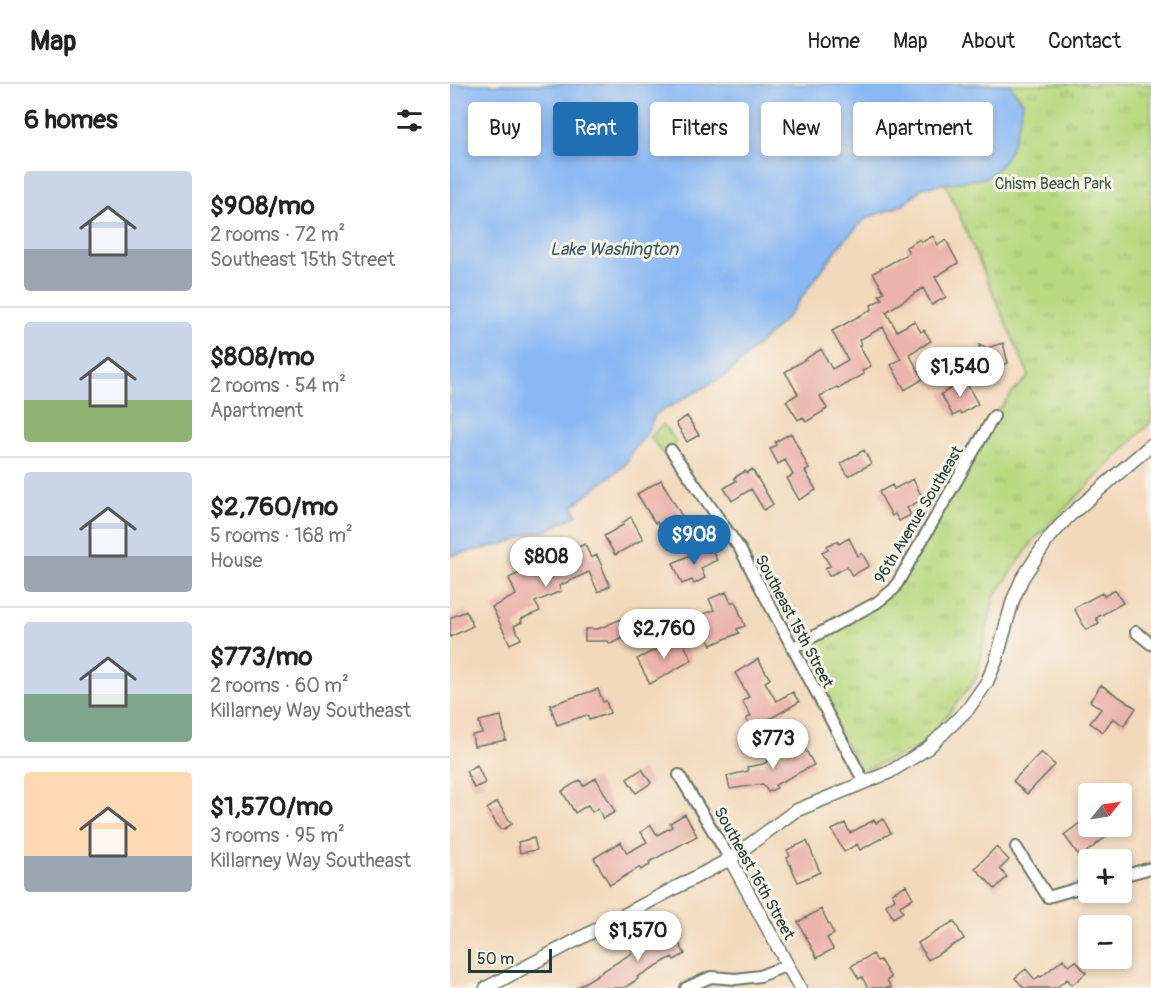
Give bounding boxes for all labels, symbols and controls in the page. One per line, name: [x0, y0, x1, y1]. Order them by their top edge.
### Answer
text: Map: [30, 24, 76, 59]
text: Home: [807, 28, 860, 55]
text: Map: [893, 28, 928, 55]
text: About: [961, 28, 1015, 55]
text: Contact: [1048, 28, 1121, 55]
chip: Buy: [468, 102, 541, 156]
chip: Rent: [553, 102, 638, 156]
chip: Filters: [650, 102, 749, 156]
chip: New: [761, 102, 841, 156]
chip: Apartment: [853, 102, 993, 156]
text: 6 homes: [24, 104, 118, 136]
icon: filters: [393, 104, 426, 137]
park label: Chism Beach Park: [995, 174, 1112, 194]
text: $908/mo: [210, 190, 315, 222]
icon: home: [72, 195, 144, 267]
text: 2 rooms · 72 m²: [210, 222, 345, 247]
water label: Lake Washington: [550, 238, 679, 261]
text: Southeast 15th Street: [210, 247, 395, 272]
text: $808/mo: [210, 341, 314, 373]
icon: home: [72, 346, 144, 418]
pin: $1,540: [911, 347, 1009, 398]
text: $1,540: [930, 354, 990, 379]
text: 2 rooms · 54 m²: [210, 373, 346, 398]
text: Apartment: [210, 398, 303, 423]
street label: 96th Avenue Southeast: [870, 442, 968, 587]
text: $2,760/mo: [210, 491, 338, 523]
icon: home: [72, 496, 144, 568]
pin: $908: [658, 515, 730, 566]
text: $908: [672, 522, 716, 547]
text: 5 rooms · 168 m²: [210, 523, 353, 548]
pin: $808: [510, 537, 582, 588]
text: $808: [524, 544, 568, 569]
text: House: [210, 548, 262, 573]
street label: Southeast 15th Street: [751, 551, 838, 692]
pin: $2,760: [615, 609, 713, 660]
text: $2,760: [633, 616, 695, 641]
text: $773/mo: [210, 641, 313, 673]
icon: home: [72, 646, 144, 718]
text: 2 rooms · 60 m²: [210, 673, 349, 698]
text: Killarney Way Southeast: [210, 698, 411, 723]
pin: $773: [737, 719, 809, 770]
text: $773: [751, 726, 795, 751]
north arrow: [1078, 783, 1132, 837]
map controls: [1078, 783, 1132, 969]
text: $1,570/mo: [210, 791, 333, 823]
icon: home: [72, 796, 144, 868]
street label: Southeast 16th Street: [709, 804, 799, 944]
text: 3 rooms · 95 m²: [210, 823, 345, 848]
text: Killarney Way Southeast: [210, 848, 411, 873]
button: +: [1078, 849, 1132, 903]
pin: $1,570: [589, 911, 687, 962]
button: −: [1078, 915, 1132, 969]
text: $1,570: [609, 918, 667, 943]
scale bar: [468, 946, 552, 974]
text: 50 m: [477, 949, 514, 969]

